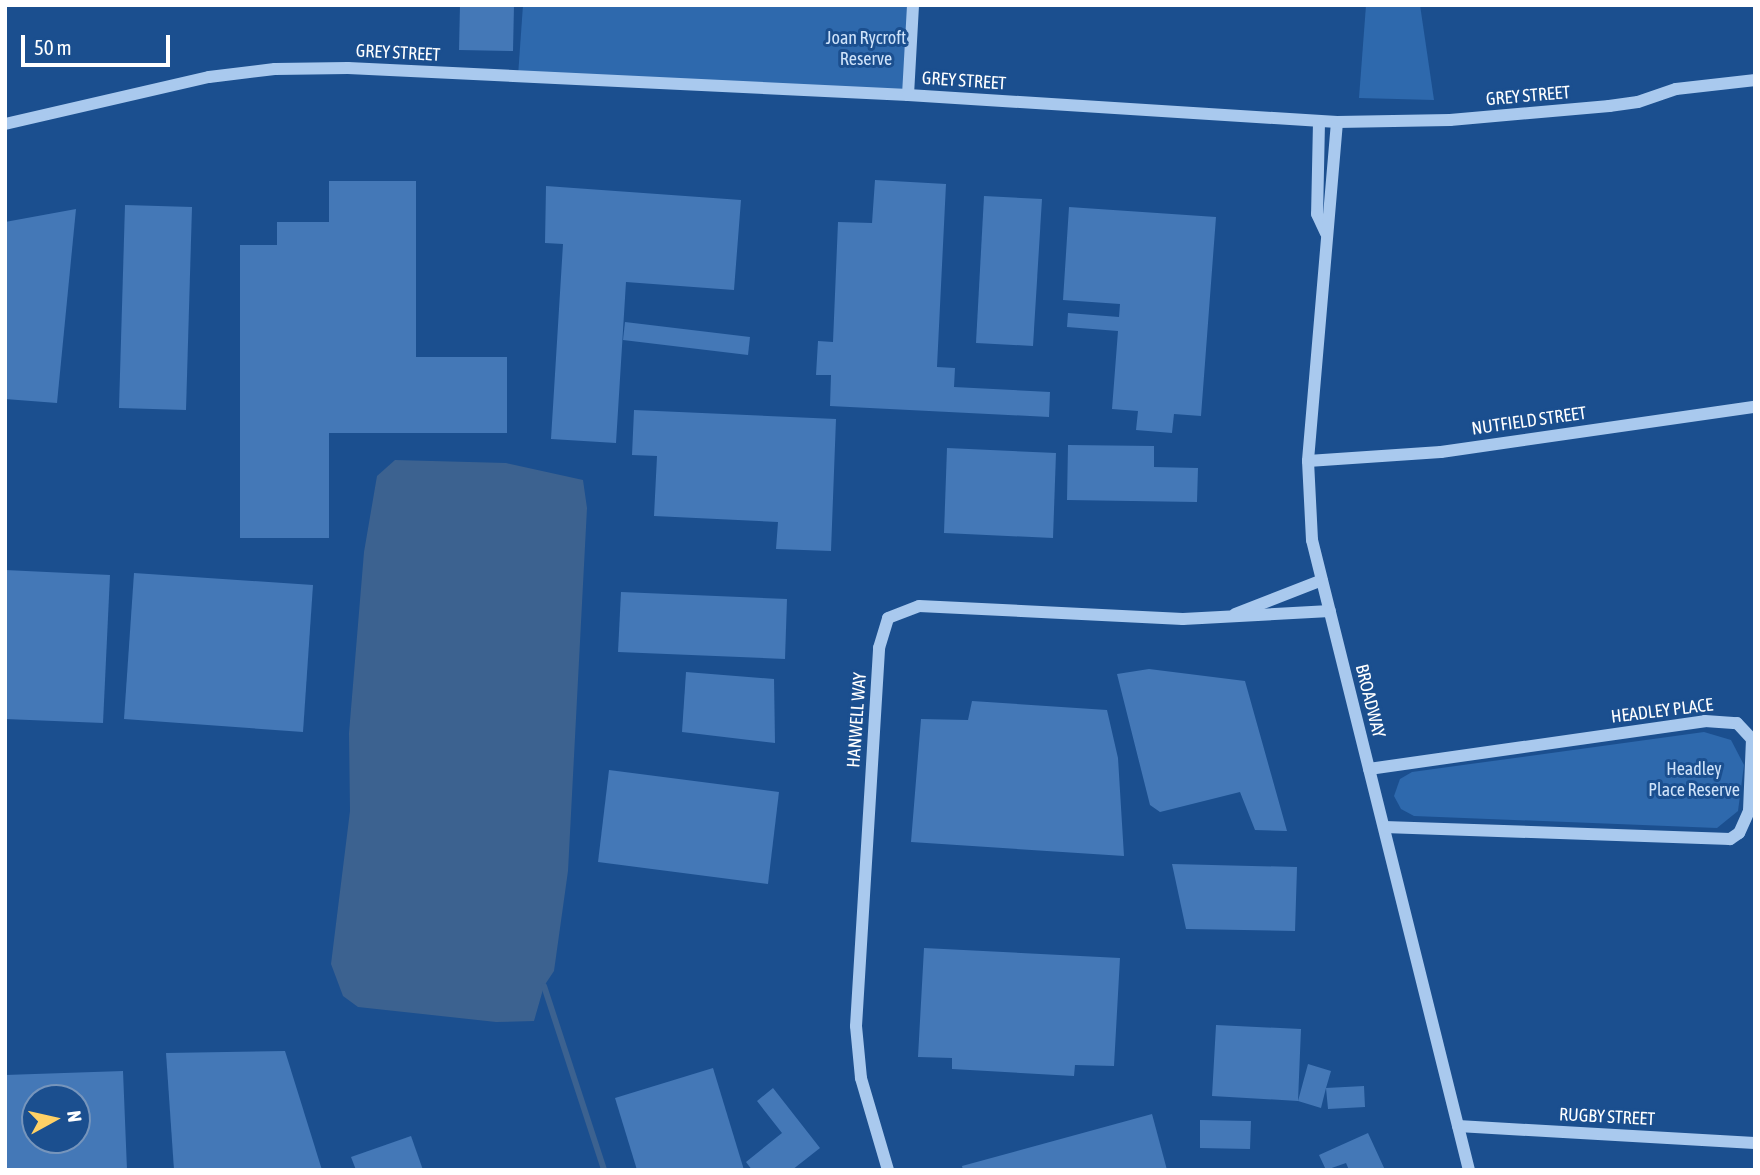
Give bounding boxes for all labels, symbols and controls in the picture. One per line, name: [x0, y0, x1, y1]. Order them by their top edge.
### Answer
scale bar: [24, 21, 173, 65]
park label: Joan Rycroft Reserve: [826, 28, 906, 70]
text: 50 m: [34, 35, 72, 59]
street label: GREY STREET: [355, 40, 441, 66]
street label: GREY STREET: [921, 67, 1007, 95]
street label: GREY STREET: [1485, 82, 1571, 110]
street label: NUTFIELD STREET: [1470, 402, 1588, 440]
street label: BROADWAY: [1350, 662, 1390, 740]
street label: HANWELL WAY: [843, 672, 871, 768]
street label: HEADLEY PLACE: [1610, 694, 1714, 728]
park label: Headley Place Reserve: [1648, 759, 1740, 802]
north arrow: [21, 1084, 91, 1154]
street label: RUGBY STREET: [1559, 1104, 1655, 1130]
text: N: [63, 1109, 86, 1123]

